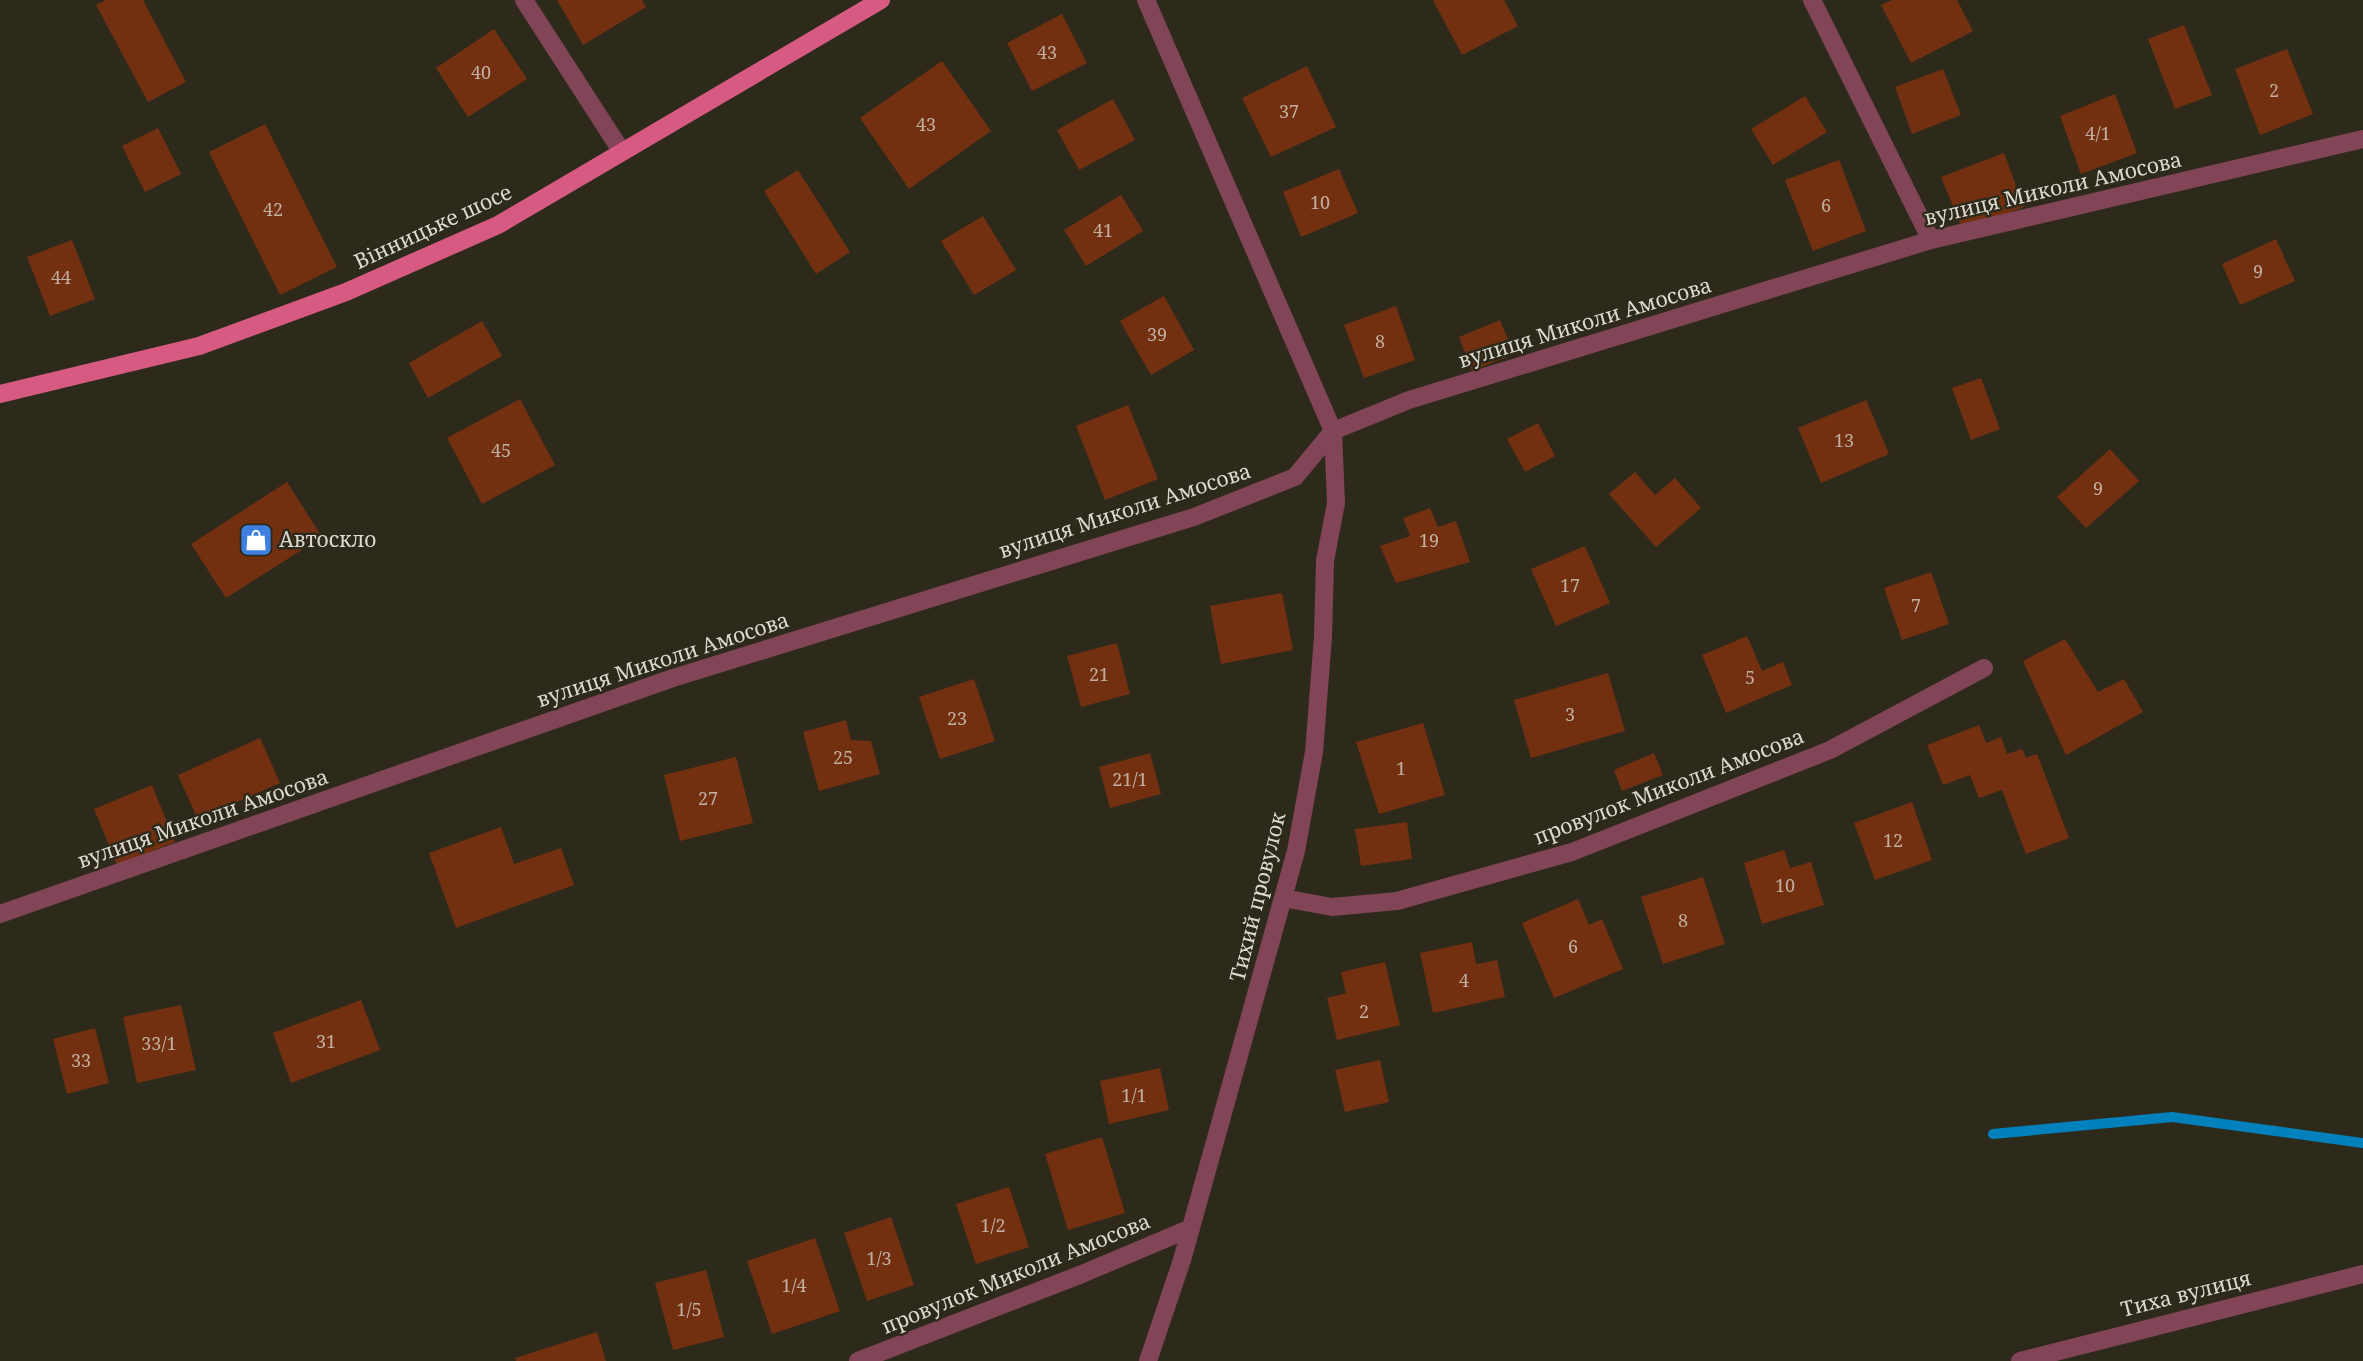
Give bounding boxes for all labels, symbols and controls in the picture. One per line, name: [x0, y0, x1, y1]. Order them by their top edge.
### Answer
house number: 43: [1037, 40, 1057, 64]
house number: 40: [471, 60, 491, 84]
house number: 2: [2269, 78, 2279, 102]
house number: 37: [1279, 99, 1299, 123]
house number: 43: [916, 112, 936, 136]
house number: 4/1: [2085, 121, 2111, 145]
street label: вулиця Миколи Амосова: [1921, 145, 2184, 231]
street label: Вінницьке шосе: [349, 177, 516, 275]
house number: 10: [1310, 190, 1330, 214]
house number: 6: [1821, 193, 1831, 217]
house number: 42: [263, 197, 283, 221]
house number: 41: [1093, 218, 1113, 242]
house number: 9: [2253, 259, 2263, 283]
house number: 44: [51, 265, 71, 289]
street label: вулиця Миколи Амосова: [1455, 270, 1715, 374]
house number: 39: [1147, 322, 1167, 346]
house number: 8: [1375, 329, 1385, 353]
house number: 13: [1834, 428, 1854, 452]
house number: 45: [491, 438, 511, 462]
street label: вулиця Миколи Амосова: [995, 456, 1254, 564]
house number: 9: [2093, 476, 2103, 500]
shop icon: Автоскло: [238, 522, 274, 558]
place label: Автоскло: [279, 525, 376, 553]
house number: 19: [1419, 528, 1439, 552]
house number: 17: [1560, 573, 1580, 597]
house number: 7: [1911, 593, 1921, 617]
street label: вулиця Миколи Амосова: [533, 605, 792, 713]
house number: 21: [1089, 662, 1109, 686]
house number: 5: [1745, 665, 1755, 689]
house number: 3: [1565, 702, 1575, 726]
house number: 23: [947, 706, 967, 730]
street label: провулок Миколи Амосова: [1529, 721, 1808, 851]
house number: 25: [833, 745, 853, 769]
house number: 1: [1396, 756, 1406, 780]
street label: вулиця Миколи Амосова: [74, 762, 332, 874]
house number: 21/1: [1112, 767, 1148, 791]
house number: 27: [698, 786, 718, 810]
street label: Тихий провулок: [1222, 809, 1292, 984]
house number: 12: [1883, 828, 1903, 852]
house number: 10: [1775, 873, 1795, 897]
house number: 8: [1678, 908, 1688, 932]
house number: 6: [1568, 934, 1578, 958]
house number: 4: [1459, 968, 1469, 992]
house number: 2: [1359, 999, 1369, 1023]
house number: 31: [316, 1029, 336, 1053]
house number: 33/1: [141, 1031, 177, 1055]
house number: 33: [71, 1048, 91, 1072]
house number: 1/1: [1121, 1083, 1147, 1107]
street label: провулок Миколи Амосова: [877, 1206, 1154, 1340]
house number: 1/2: [980, 1213, 1006, 1237]
house number: 1/3: [866, 1246, 892, 1270]
street label: Тиха вулиця: [2118, 1263, 2254, 1323]
house number: 1/4: [781, 1273, 807, 1297]
house number: 1/5: [676, 1297, 702, 1321]

